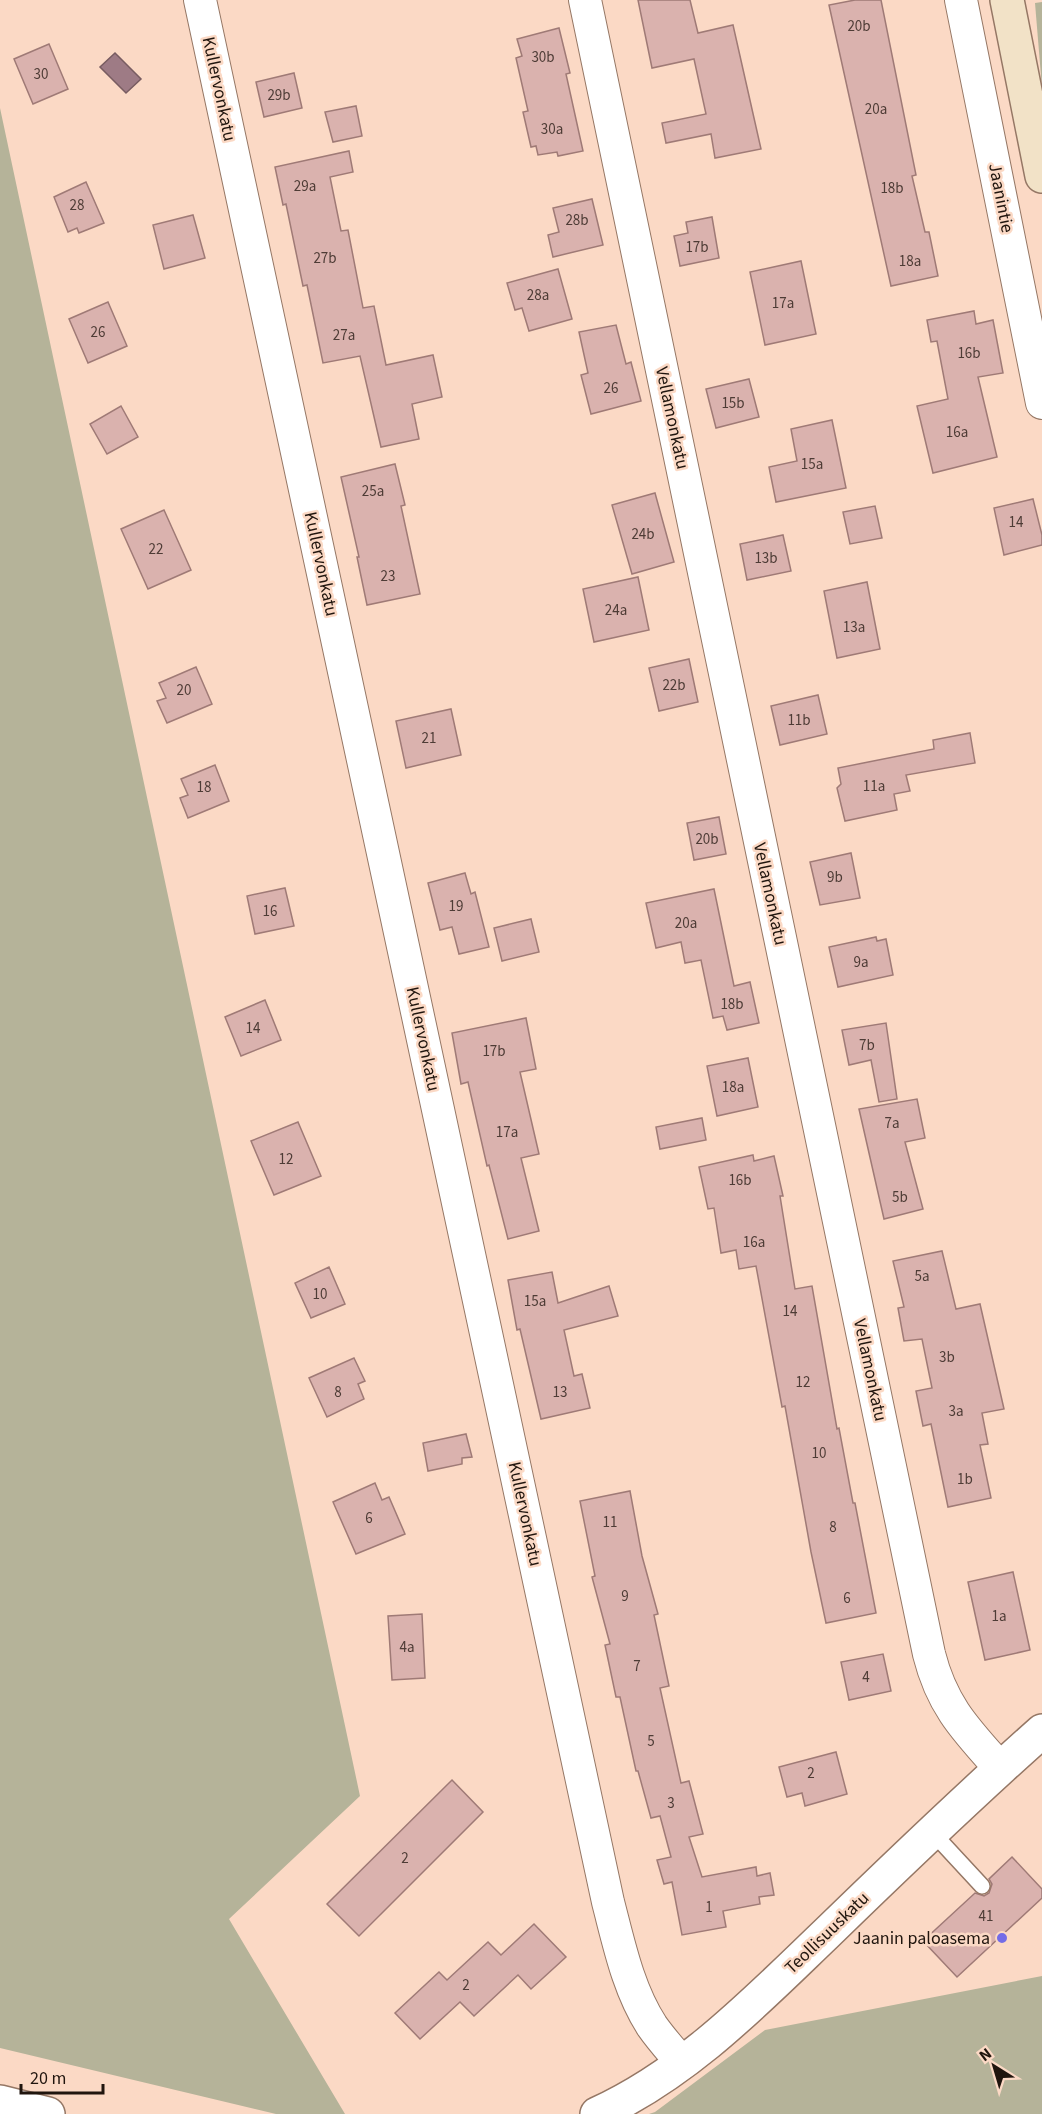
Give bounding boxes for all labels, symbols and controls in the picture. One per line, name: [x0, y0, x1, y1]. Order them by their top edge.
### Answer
house number: 20b: [847, 16, 871, 37]
street label: Kullervonkatu: [196, 34, 242, 144]
house number: 30b: [531, 47, 555, 68]
house number: 30: [34, 64, 48, 85]
house number: 29b: [267, 85, 291, 106]
house number: 20a: [865, 99, 887, 120]
house number: 30a: [541, 119, 563, 140]
street label: Jaanintie: [982, 161, 1020, 235]
house number: 29a: [294, 176, 316, 197]
house number: 18b: [880, 178, 904, 199]
house number: 28: [70, 195, 84, 216]
house number: 28b: [565, 210, 589, 231]
house number: 17b: [685, 237, 709, 258]
house number: 27b: [313, 248, 337, 269]
house number: 18a: [899, 251, 921, 272]
house number: 28a: [527, 285, 549, 306]
house number: 17a: [772, 293, 794, 314]
house number: 26: [91, 322, 105, 343]
house number: 27a: [333, 325, 355, 346]
house number: 16b: [957, 343, 981, 364]
street label: Vellamonkatu: [649, 364, 695, 472]
house number: 26: [604, 378, 618, 399]
house number: 15b: [721, 393, 745, 414]
house number: 16a: [946, 422, 968, 443]
house number: 15a: [801, 454, 823, 475]
house number: 25a: [362, 481, 384, 502]
street label: Kullervonkatu: [298, 509, 344, 619]
house number: 14: [1009, 512, 1024, 533]
house number: 24b: [631, 524, 655, 545]
house number: 22: [149, 539, 163, 560]
house number: 13b: [754, 548, 778, 569]
house number: 23: [381, 566, 395, 587]
house number: 24a: [605, 600, 627, 621]
house number: 13a: [843, 617, 865, 638]
house number: 22b: [662, 675, 686, 696]
house number: 20: [177, 680, 191, 701]
house number: 11b: [787, 710, 811, 731]
house number: 21: [422, 728, 436, 749]
house number: 11a: [863, 776, 885, 797]
house number: 18: [197, 777, 211, 798]
house number: 20b: [695, 829, 719, 850]
street label: Vellamonkatu: [747, 840, 793, 948]
house number: 9b: [827, 867, 843, 888]
house number: 19: [449, 896, 463, 917]
house number: 16: [263, 901, 277, 922]
house number: 20a: [675, 913, 697, 934]
house number: 9a: [853, 952, 869, 973]
street label: Kullervonkatu: [400, 984, 446, 1094]
house number: 18b: [720, 994, 744, 1015]
house number: 14: [246, 1018, 261, 1039]
house number: 7b: [859, 1035, 875, 1056]
house number: 17b: [482, 1041, 506, 1062]
house number: 18a: [722, 1077, 744, 1098]
house number: 7a: [884, 1113, 900, 1134]
house number: 17a: [496, 1122, 518, 1143]
house number: 12: [279, 1149, 293, 1170]
house number: 16b: [728, 1170, 752, 1191]
house number: 5b: [892, 1187, 908, 1208]
house number: 16a: [743, 1232, 765, 1253]
house number: 5a: [914, 1266, 930, 1287]
house number: 10: [313, 1284, 327, 1305]
house number: 15a: [524, 1291, 546, 1312]
house number: 14: [783, 1301, 798, 1322]
street label: Vellamonkatu: [847, 1316, 893, 1424]
house number: 3b: [939, 1347, 955, 1368]
house number: 12: [796, 1372, 810, 1393]
house number: 8: [334, 1382, 342, 1403]
house number: 13: [553, 1382, 567, 1403]
house number: 3a: [948, 1401, 964, 1422]
house number: 10: [812, 1443, 826, 1464]
street label: Kullervonkatu: [502, 1459, 548, 1569]
house number: 1b: [957, 1469, 973, 1490]
house number: 6: [365, 1508, 373, 1529]
house number: 11: [603, 1512, 617, 1533]
house number: 8: [829, 1517, 837, 1538]
house number: 9: [621, 1586, 629, 1607]
house number: 6: [843, 1588, 851, 1609]
house number: 1a: [991, 1606, 1007, 1627]
house number: 4a: [399, 1637, 415, 1658]
house number: 7: [633, 1656, 641, 1677]
house number: 4: [862, 1667, 870, 1688]
house number: 5: [647, 1731, 655, 1752]
house number: 2: [807, 1763, 815, 1784]
house number: 3: [667, 1793, 675, 1814]
house number: 2: [401, 1848, 409, 1869]
street label: Teollisuuskatu: [779, 1886, 875, 1980]
house number: 1: [705, 1897, 713, 1918]
house number: 41: [979, 1906, 993, 1927]
place label: Jaanin paloasema: [853, 1926, 990, 1951]
marker: Jaanin paloasema: [995, 1931, 1009, 1945]
house number: 2: [462, 1975, 470, 1996]
north arrow: [964, 2036, 1024, 2096]
text: N: [975, 2043, 996, 2067]
scale bar: [21, 2057, 104, 2095]
text: 20 m: [30, 2066, 66, 2091]

